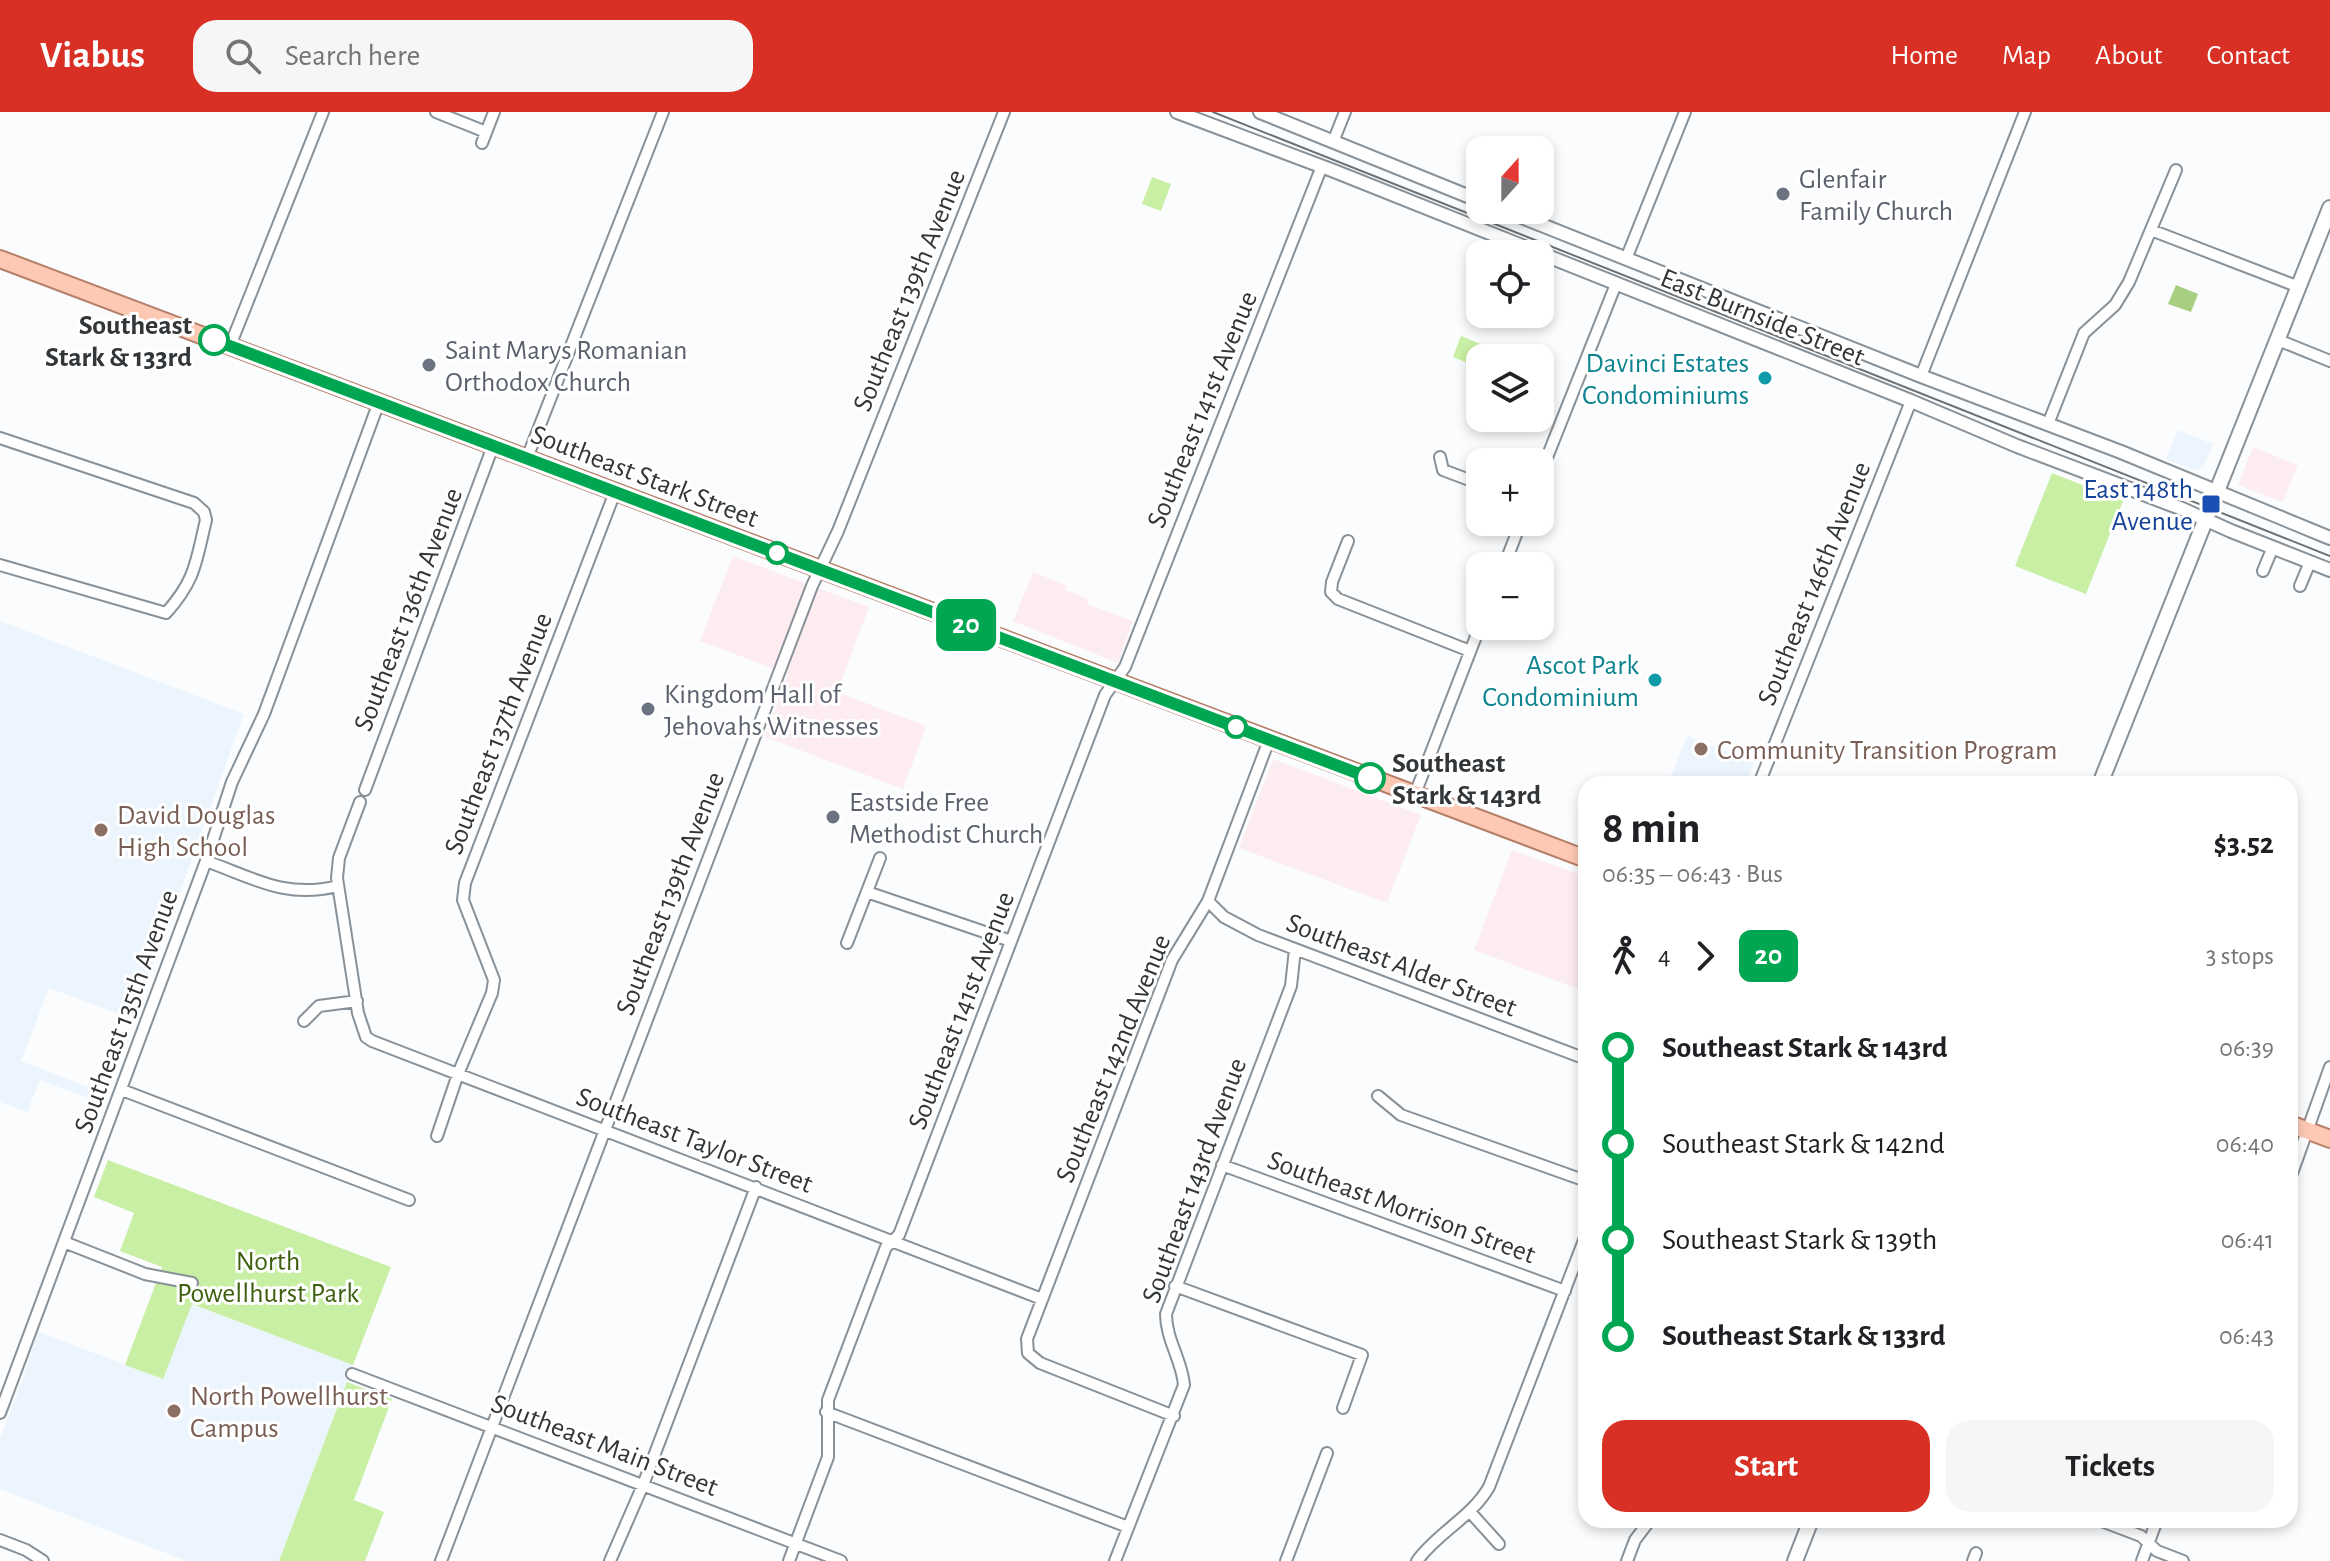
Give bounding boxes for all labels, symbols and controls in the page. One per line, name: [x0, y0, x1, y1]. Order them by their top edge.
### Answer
search box: [193, 20, 753, 92]
icon: search: [221, 34, 265, 78]
text: Viabus: [40, 37, 145, 75]
text: Search here: [285, 41, 420, 71]
text: Home: [1891, 42, 1958, 70]
text: Map: [2002, 42, 2051, 70]
text: About: [2095, 42, 2163, 70]
text: Contact: [2207, 42, 2290, 70]
north arrow: [1466, 136, 1554, 224]
map controls: [1466, 136, 1554, 640]
street label: Southeast 139th Avenue: [849, 166, 971, 416]
place label: Glenfair Family Church: [1799, 166, 1953, 226]
marker: Glenfair Family Church: [1774, 185, 1792, 203]
button: locate: [1466, 240, 1554, 328]
street label: East Burnside Street: [1656, 264, 1868, 372]
street label: Southeast 141st Avenue: [1143, 288, 1263, 532]
place label: Southeast Stark & 133rd: [45, 312, 193, 372]
marker: Southeast Stark & 133rd: [199, 325, 229, 355]
place label: Saint Marys Romanian Orthodox Church: [445, 337, 688, 397]
button: layers: [1466, 344, 1554, 432]
place label: Davinci Estates Condominiums: [1582, 350, 1749, 410]
marker: Saint Marys Romanian Orthodox Church: [420, 356, 438, 374]
marker: Davinci Estates Condominiums: [1756, 369, 1774, 387]
street label: Southeast Stark Street: [527, 421, 762, 533]
button: +: [1466, 448, 1554, 536]
street label: Southeast 146th Avenue: [1753, 458, 1877, 709]
place label: East 148th Avenue: [2083, 476, 2193, 536]
street label: Southeast 136th Avenue: [350, 484, 468, 735]
marker: East 148th Avenue: [2200, 493, 2222, 515]
unlabelled marker: [766, 542, 788, 564]
button: −: [1466, 552, 1554, 640]
line badge: 20: [930, 599, 1002, 651]
street label: Southeast 137th Avenue: [440, 609, 558, 858]
text: 20: [952, 611, 980, 639]
place label: Ascot Park Condominium: [1482, 652, 1639, 712]
marker: Ascot Park Condominium: [1646, 671, 1664, 689]
place label: Kingdom Hall of Jehovahs Witnesses: [664, 681, 879, 741]
marker: Kingdom Hall of Jehovahs Witnesses: [639, 700, 657, 718]
unlabelled marker: [1225, 716, 1247, 738]
place label: Community Transition Program: [1717, 737, 2057, 765]
marker: Community Transition Program: [1692, 740, 1710, 758]
place label: Southeast Stark & 143rd: [1392, 750, 1541, 810]
marker: Southeast Stark & 143rd: [1355, 763, 1385, 793]
street label: Southeast 139th Avenue: [612, 768, 730, 1019]
place label: Eastside Free Methodist Church: [849, 789, 1043, 849]
place label: David Douglas High School: [117, 802, 275, 862]
text: 8 min: [1602, 807, 1701, 851]
marker: Eastside Free Methodist Church: [824, 808, 842, 826]
marker: David Douglas High School: [92, 821, 110, 839]
text: $3.52: [2214, 829, 2274, 859]
text: 06:35 – 06:43 · Bus: [1602, 861, 1783, 887]
street label: Southeast 135th Avenue: [70, 886, 184, 1137]
street label: Southeast 141st Avenue: [904, 888, 1020, 1133]
street label: Southeast Alder Street: [1282, 909, 1520, 1023]
street label: Southeast 142nd Avenue: [1051, 931, 1176, 1187]
icon: walk: [1602, 934, 1646, 978]
icon: forward: [1683, 934, 1727, 978]
text: 20: [1755, 942, 1782, 970]
text: 4: [1658, 943, 1671, 969]
text: 3 stops: [2206, 943, 2274, 969]
text: Southeast Stark & 143rd: [1662, 1033, 1948, 1063]
text: 06:39: [2219, 1035, 2274, 1061]
street label: Southeast 143rd Avenue: [1138, 1055, 1252, 1307]
street label: Southeast Taylor Street: [572, 1083, 816, 1199]
text: Southeast Stark & 142nd: [1662, 1129, 1945, 1159]
text: 06:40: [2216, 1131, 2274, 1157]
street label: Southeast Morrison Street: [1264, 1146, 1539, 1269]
text: Southeast Stark & 139th: [1662, 1225, 1937, 1255]
text: 06:41: [2221, 1227, 2274, 1253]
park label: North Powellhurst Park: [177, 1248, 359, 1308]
text: Southeast Stark & 133rd: [1662, 1321, 1945, 1351]
text: 06:43: [2219, 1323, 2274, 1349]
place label: North Powellhurst Campus: [190, 1383, 388, 1443]
street label: Southeast Main Street: [487, 1390, 722, 1502]
marker: North Powellhurst Campus: [165, 1402, 183, 1420]
button: Start: [1602, 1420, 1930, 1512]
button: Tickets: [1946, 1420, 2274, 1512]

